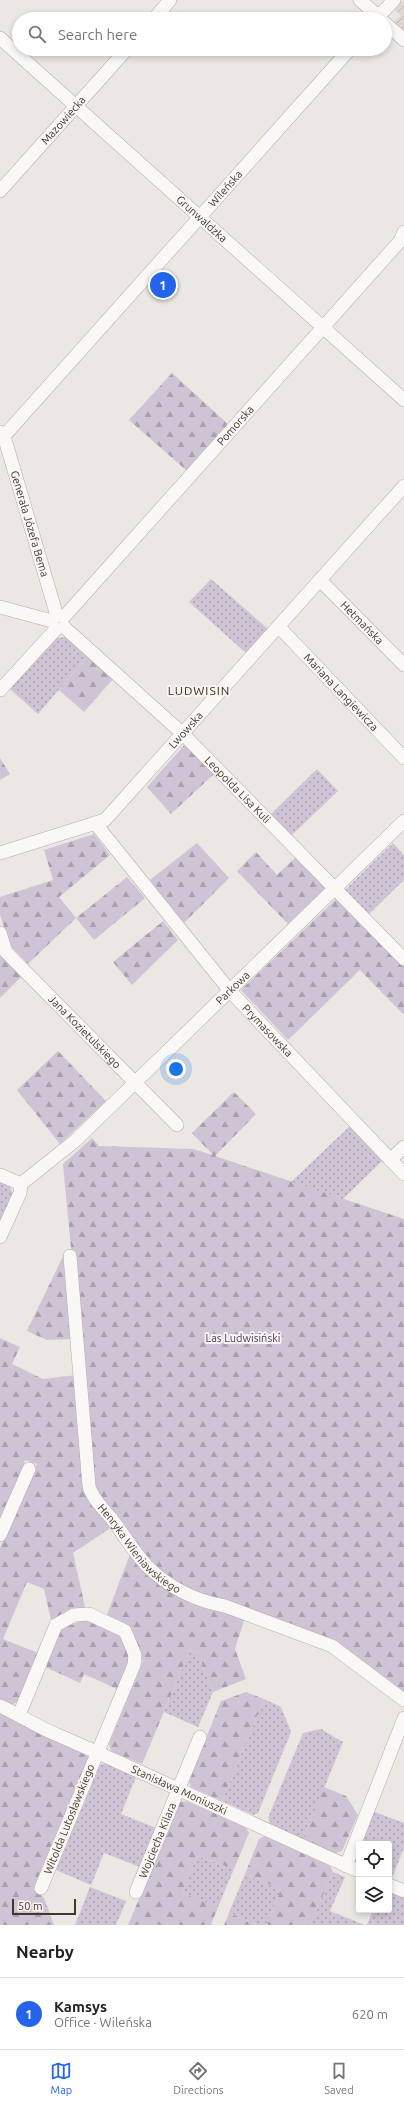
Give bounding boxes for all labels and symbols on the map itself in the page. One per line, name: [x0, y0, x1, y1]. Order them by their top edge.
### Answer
street label: Mazowiecka: [39, 94, 88, 147]
street label: Wileńska: [206, 168, 245, 209]
street label: Grunwaldzka: [174, 193, 230, 245]
pin: 1: [150, 270, 176, 300]
street label: Pomorska: [214, 403, 256, 448]
street label: Generała Józefa Bema: [8, 469, 51, 578]
street label: Hetmańska: [338, 599, 386, 647]
street label: Mariana Langiewicza: [302, 651, 381, 733]
district label: LUDWISIN: [168, 684, 230, 697]
street label: Lwowska: [166, 709, 205, 751]
street label: Leopolda Lisa Kuli: [202, 754, 273, 825]
street label: Parkowa: [213, 969, 252, 1007]
street label: Jana Kozietulskiego: [46, 993, 123, 1071]
street label: Prymasowska: [240, 1002, 295, 1059]
your location: [166, 1059, 186, 1079]
park label: Las Ludwisiński: [206, 1332, 280, 1344]
street label: Henryka Wieniawskiego: [95, 1501, 183, 1596]
street label: Witolda Lutosławskiego: [41, 1762, 97, 1876]
street label: Stanisława Moniuszki: [129, 1763, 229, 1817]
street label: Wojciecha Kilara: [136, 1801, 178, 1880]
scale bar: [12, 1897, 76, 1916]

